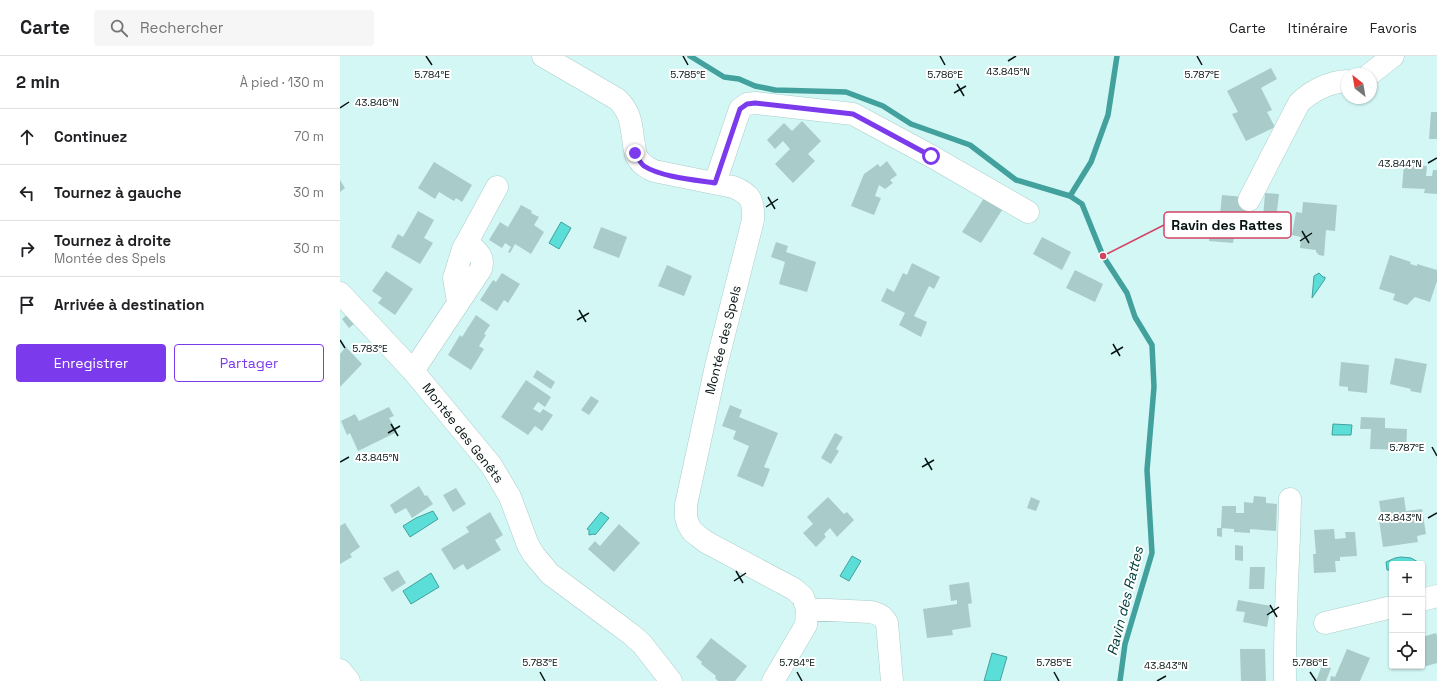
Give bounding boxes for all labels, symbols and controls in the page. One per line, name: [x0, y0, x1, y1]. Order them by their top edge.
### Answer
search box: [94, 10, 374, 46]
text: Carte: [20, 15, 70, 40]
icon: search: [108, 17, 130, 39]
text: Rechercher: [140, 18, 224, 37]
text: Carte: [1229, 19, 1266, 37]
text: Itinéraire: [1288, 19, 1348, 37]
text: Favoris: [1370, 19, 1417, 37]
text: 43.845°N: [986, 65, 1030, 78]
text: 5.784°E: [414, 68, 450, 81]
text: 5.785°E: [670, 68, 706, 81]
text: 5.786°E: [927, 68, 963, 81]
text: 5.787°E: [1185, 68, 1220, 81]
north arrow: [1341, 68, 1377, 104]
text: 2 min: [16, 71, 60, 93]
text: À pied · 130 m: [240, 74, 324, 91]
text: 43.846°N: [355, 96, 399, 109]
icon: ahead: [16, 126, 38, 148]
text: Continuez: [54, 127, 127, 146]
text: 70 m: [294, 128, 324, 145]
route end: [626, 144, 644, 162]
route start: [922, 147, 940, 165]
text: 43.844°N: [1378, 157, 1422, 170]
icon: left: [16, 182, 38, 204]
text: Tournez à gauche: [54, 183, 182, 202]
text: 30 m: [293, 184, 324, 201]
callout: Ravin des Rattes: [1164, 212, 1291, 238]
text: Ravin des Rattes: [1171, 216, 1283, 234]
text: Tournez à droite: [54, 231, 171, 250]
icon: right: [16, 238, 38, 260]
text: 30 m: [293, 240, 324, 257]
text: Montée des Spels: [54, 250, 166, 267]
street label: Montée des Spels: [701, 284, 745, 396]
icon: arrive: [16, 294, 38, 316]
text: Arrivée à destination: [54, 295, 204, 314]
text: 5.783°E: [352, 342, 388, 355]
button: Enregistrer: [16, 344, 166, 382]
button: Partager: [174, 344, 324, 382]
street label: Montée des Genêts: [419, 380, 507, 487]
text: 5.787°E: [1390, 441, 1425, 454]
text: 43.845°N: [355, 451, 399, 464]
text: 43.843°N: [1378, 511, 1422, 524]
water label: Ravin des Rattes: [1103, 544, 1147, 657]
map controls: [1389, 561, 1425, 669]
button: +: [1389, 561, 1425, 597]
button: −: [1389, 597, 1425, 633]
button: locate: [1389, 633, 1425, 669]
text: 5.783°E: [522, 656, 558, 669]
text: 5.784°E: [779, 656, 815, 669]
text: 5.785°E: [1036, 656, 1072, 669]
text: 5.786°E: [1292, 656, 1328, 669]
text: 43.843°N: [1144, 659, 1188, 672]

